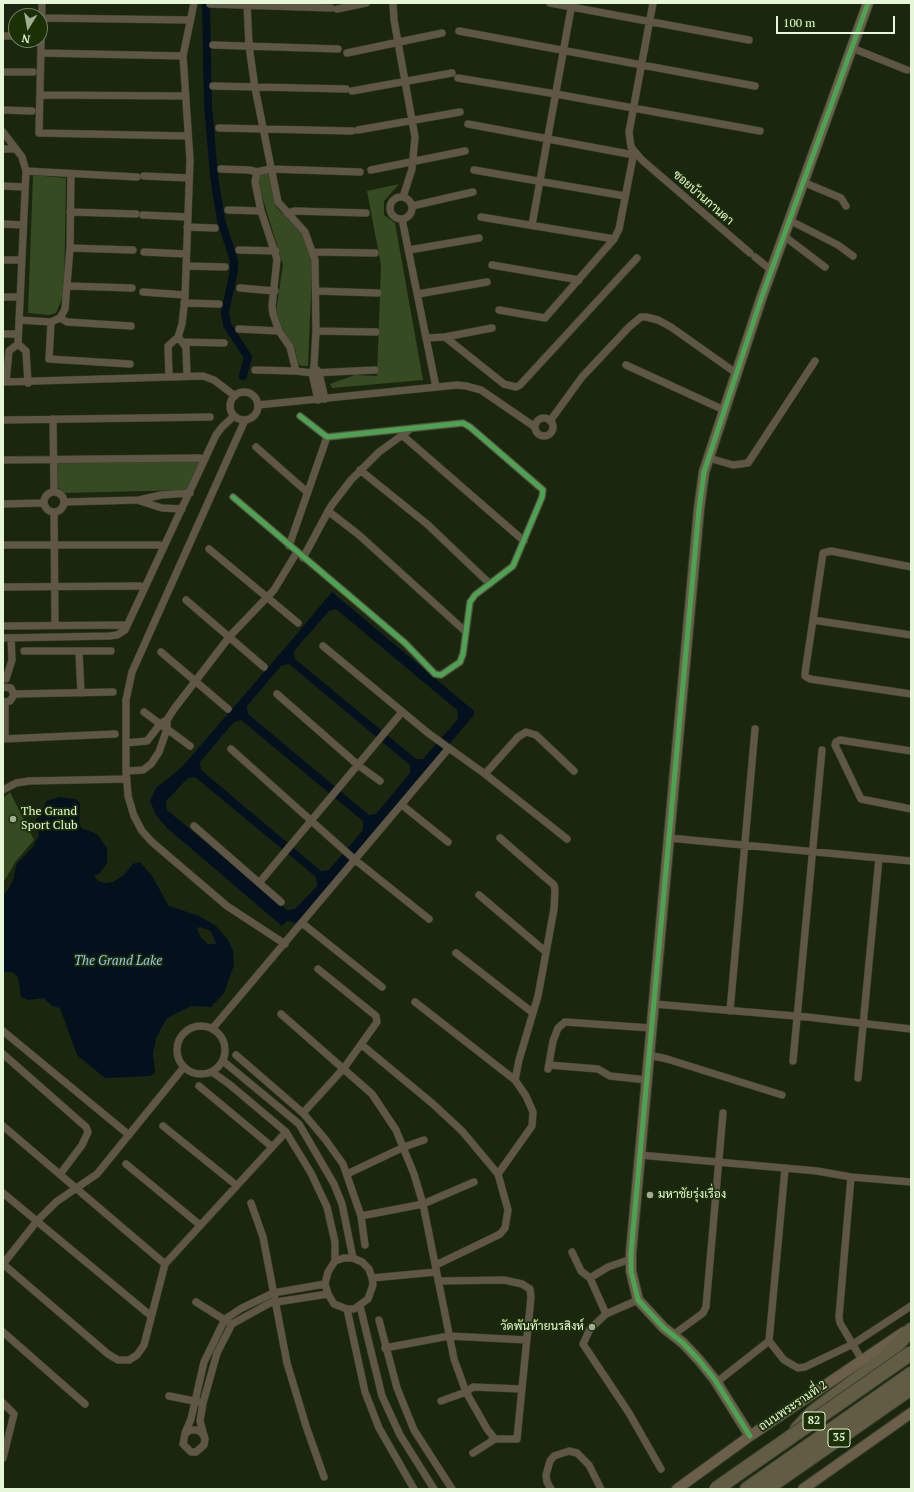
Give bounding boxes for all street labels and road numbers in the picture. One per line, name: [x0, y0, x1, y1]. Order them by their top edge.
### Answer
street label: ซอยบ้านกานดา: [670, 168, 736, 228]
street label: ถนนพระรามที่ 2: [756, 1378, 830, 1434]
road number: 82: [803, 1412, 825, 1430]
road number: 35: [828, 1429, 850, 1447]

